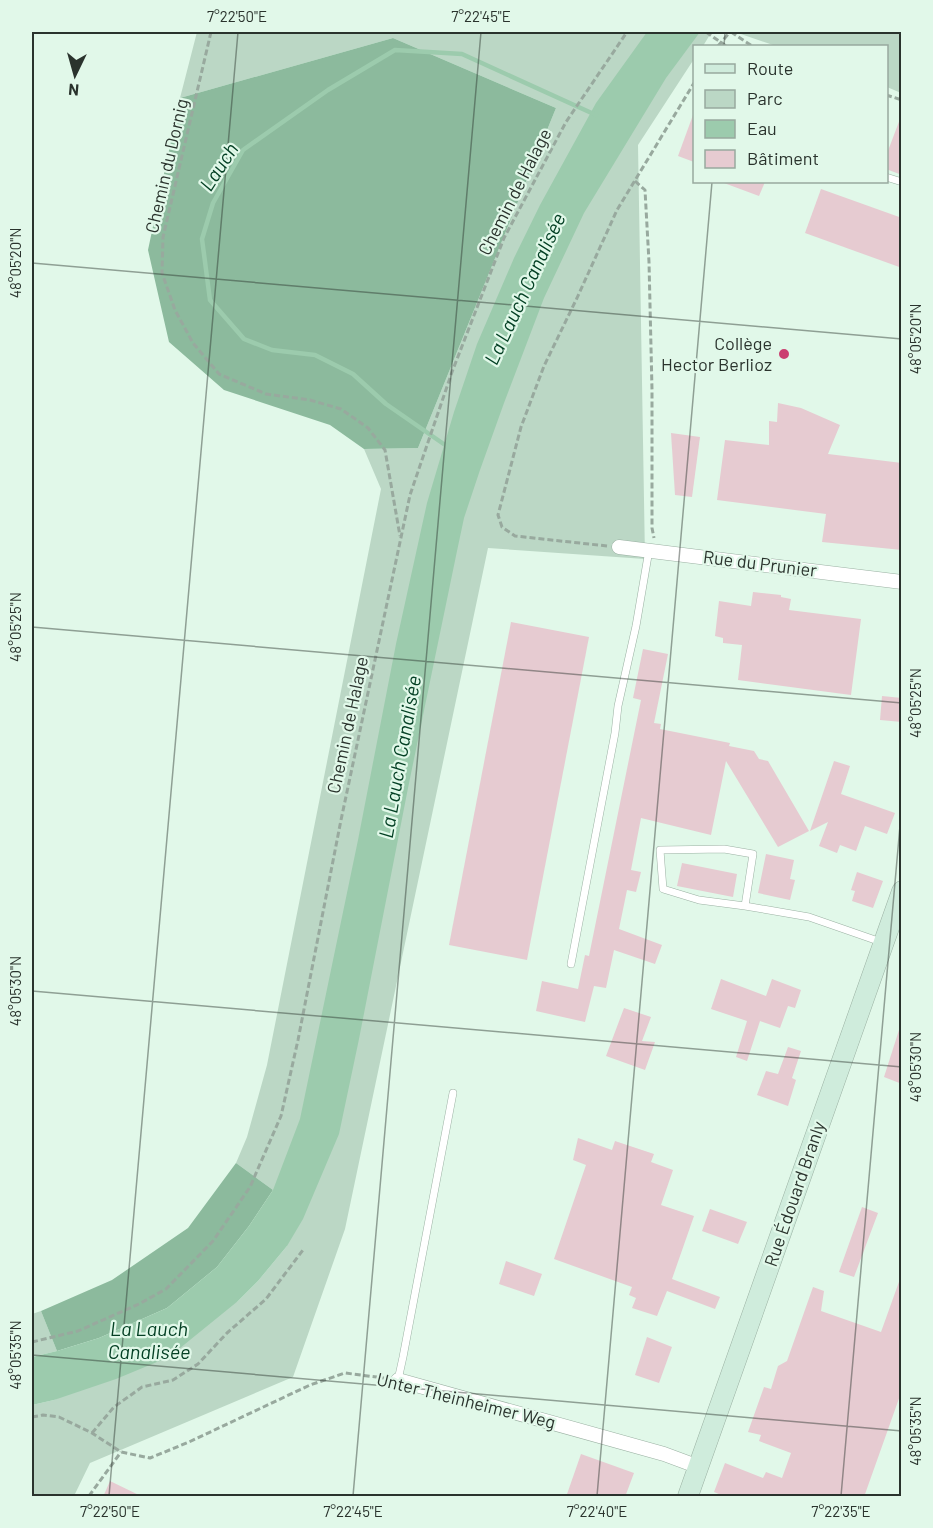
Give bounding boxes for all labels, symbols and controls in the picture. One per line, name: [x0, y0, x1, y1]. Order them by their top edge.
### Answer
text: 7°22'50"E: [207, 7, 267, 25]
text: 7°22'45"E: [451, 7, 511, 25]
north arrow: [45, 45, 105, 105]
legend: [693, 45, 888, 183]
text: Route: [747, 57, 793, 79]
text: N: [68, 81, 80, 100]
text: Parc: [747, 87, 783, 109]
street label: Chemin du Dornig: [140, 96, 192, 235]
text: Eau: [747, 117, 777, 139]
street label: Chemin de Halage: [473, 124, 556, 259]
water label: Lauch: [194, 138, 243, 195]
text: Bâtiment: [747, 147, 819, 169]
water label: La Lauch Canalisée: [478, 209, 570, 368]
text: 48°05'20"N: [6, 228, 24, 298]
text: 48°05'20"N: [906, 304, 924, 374]
place label: Collège Hector Berlioz: [661, 332, 772, 375]
marker: Collège Hector Berlioz: [777, 347, 791, 361]
street label: Rue du Prunier: [702, 545, 819, 581]
text: 48°05'25"N: [6, 592, 24, 662]
street label: Chemin de Halage: [322, 654, 372, 795]
text: 48°05'25"N: [906, 668, 924, 738]
water label: La Lauch Canalisée: [373, 674, 425, 840]
text: 48°05'30"N: [6, 956, 24, 1026]
text: 48°05'30"N: [906, 1032, 924, 1102]
street label: Rue Édouard Branly: [759, 1118, 829, 1269]
water label: La Lauch Canalisée: [108, 1316, 190, 1363]
text: 48°05'35"N: [6, 1320, 24, 1390]
street label: Unter Theinheimer Weg: [375, 1367, 558, 1433]
text: 48°05'35"N: [906, 1396, 924, 1466]
text: 7°22'50"E: [80, 1502, 140, 1520]
text: 7°22'45"E: [323, 1502, 383, 1520]
text: 7°22'40"E: [567, 1502, 627, 1520]
text: 7°22'35"E: [811, 1502, 871, 1520]

